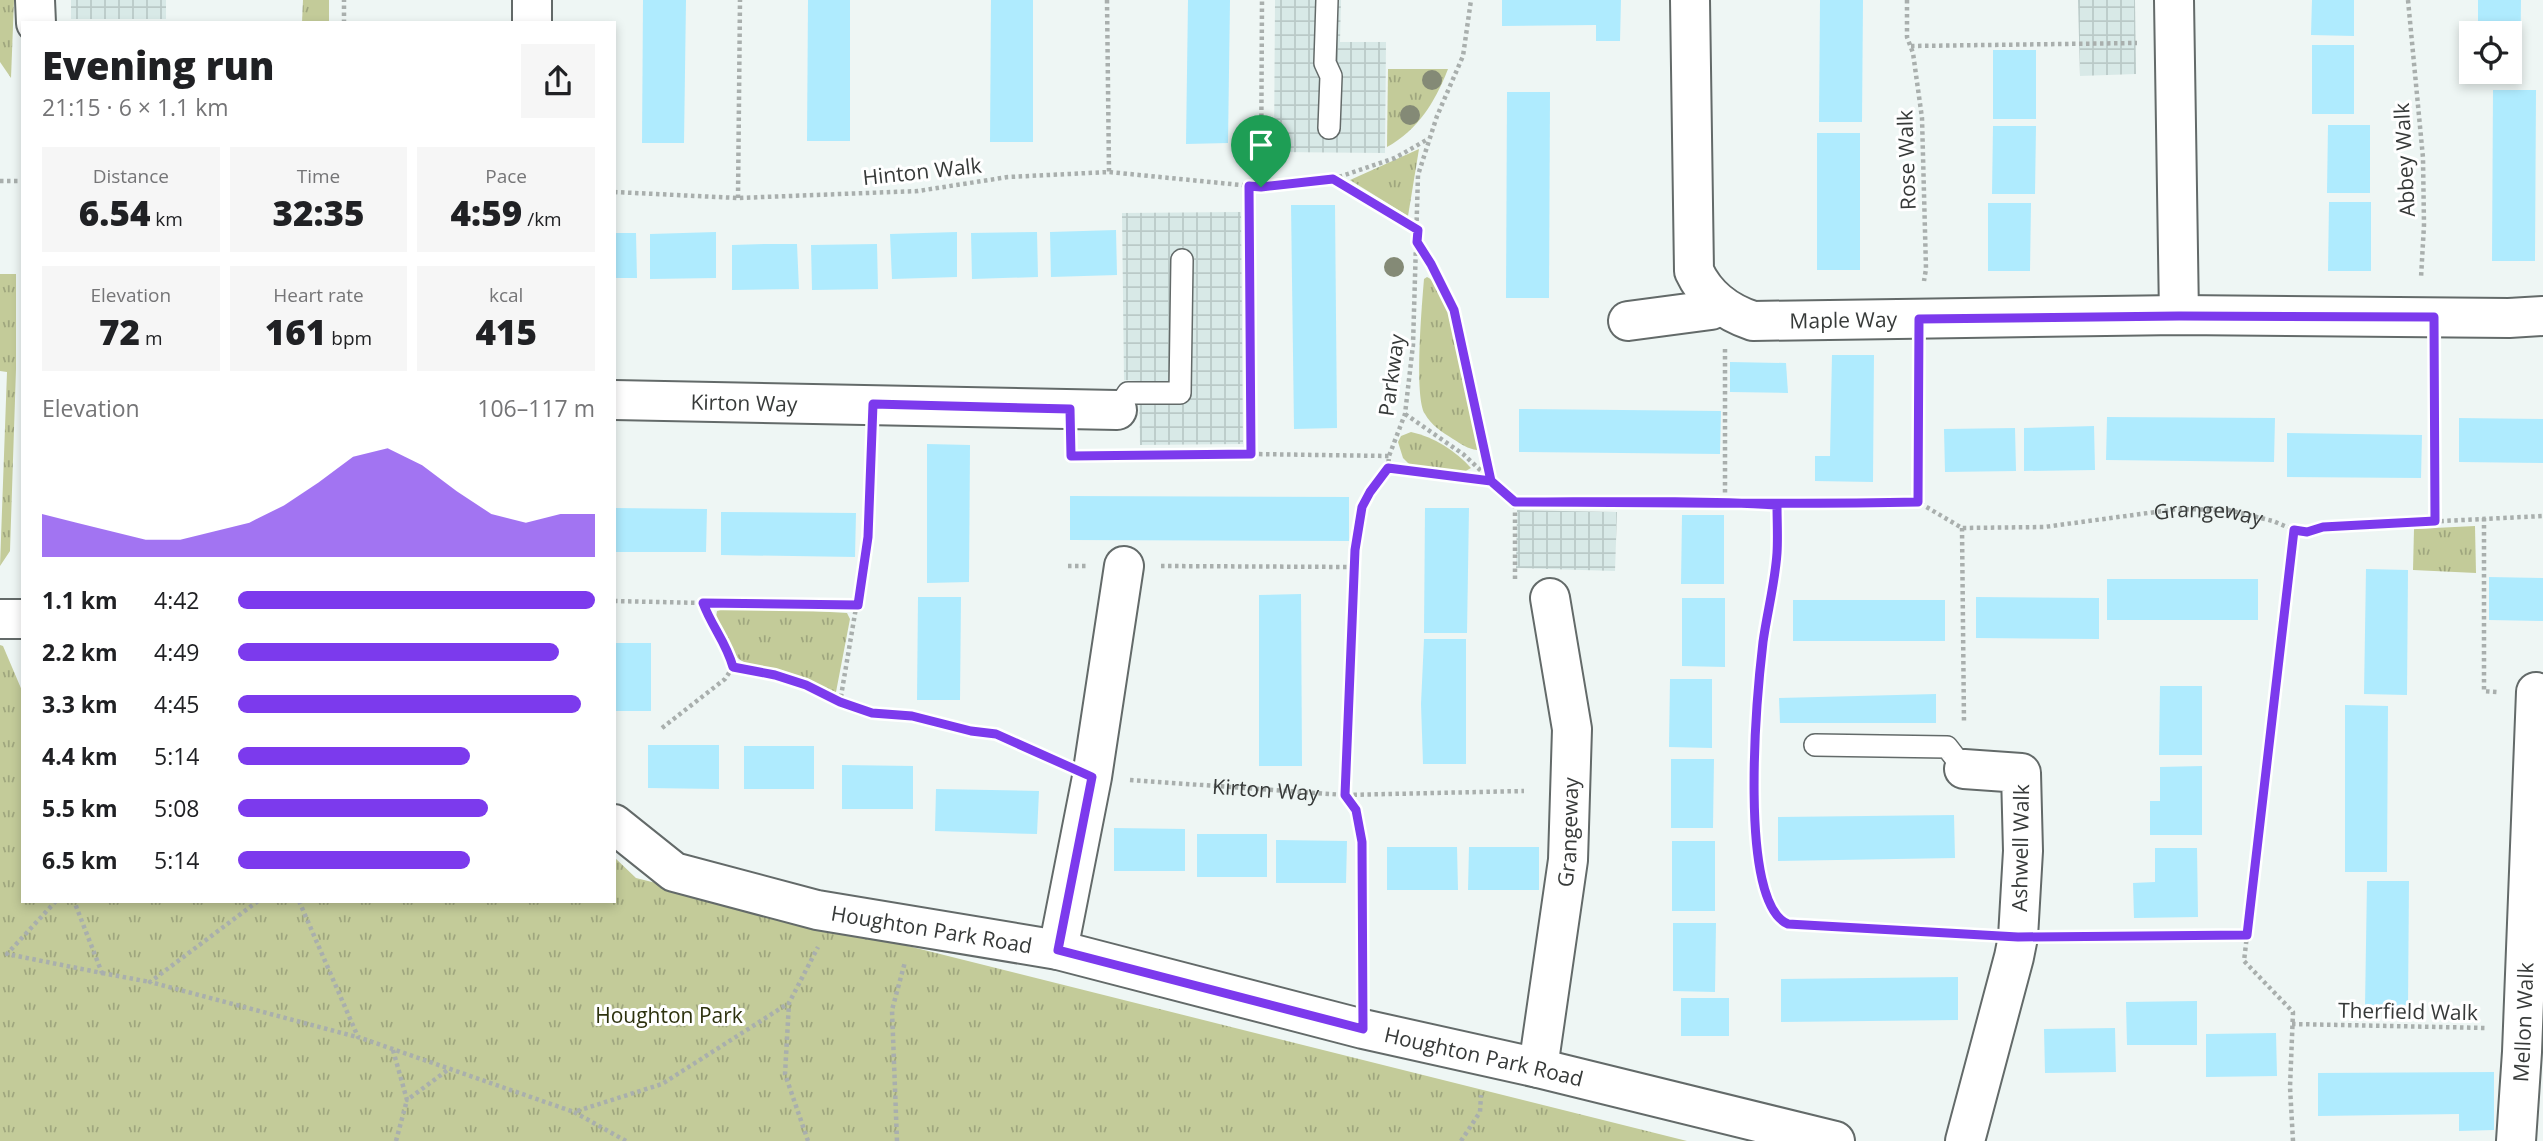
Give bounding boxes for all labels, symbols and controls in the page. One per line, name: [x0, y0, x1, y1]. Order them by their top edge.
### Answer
map controls: [2459, 21, 2522, 84]
button: locate: [2459, 21, 2522, 84]
text: Evening run: [42, 39, 274, 91]
button: share: [521, 44, 595, 118]
text: 21:15 · 6 × 1.1 km: [42, 91, 229, 123]
street label: Abbey Walk: [2387, 102, 2421, 218]
street label: Rose Walk: [1890, 109, 1922, 211]
pin: [1231, 115, 1291, 187]
icon: arrive: [1242, 126, 1280, 164]
street label: Hinton Walk: [861, 151, 983, 191]
text: Distance: [93, 163, 169, 189]
text: Time: [297, 163, 340, 189]
text: Pace: [485, 163, 527, 189]
text: 6.54: [79, 189, 150, 236]
text: 32:35: [272, 189, 365, 236]
text: 4:59: [451, 189, 522, 236]
text: km: [150, 206, 183, 232]
text: /km: [522, 206, 562, 232]
text: Elevation: [90, 282, 171, 308]
text: Heart rate: [273, 282, 364, 308]
text: kcal: [489, 282, 523, 308]
street label: Maple Way: [1789, 305, 1898, 334]
text: 72: [99, 308, 140, 355]
text: 161: [265, 308, 326, 355]
text: 415: [475, 308, 537, 355]
text: m: [140, 325, 163, 351]
text: bpm: [326, 325, 372, 351]
street label: Parkway: [1371, 332, 1411, 418]
street label: Kirton Way: [690, 388, 798, 418]
text: Elevation: [42, 392, 140, 424]
text: 106–117 m: [477, 392, 595, 424]
street label: Grangeway: [2152, 495, 2266, 532]
text: 1.1 km: [42, 584, 118, 616]
text: 4:42: [154, 584, 200, 616]
text: 2.2 km: [42, 636, 118, 668]
text: 4:49: [154, 636, 200, 668]
text: 3.3 km: [42, 688, 118, 720]
text: 4:45: [154, 688, 200, 720]
text: 4.4 km: [42, 740, 118, 772]
text: 5:14: [154, 740, 200, 772]
street label: Kirton Way: [1211, 772, 1320, 807]
street label: Grangeway: [1550, 776, 1585, 889]
street label: Ashwell Walk: [2005, 784, 2035, 912]
text: 5.5 km: [42, 792, 118, 824]
text: 5:08: [154, 792, 200, 824]
text: 6.5 km: [42, 844, 118, 876]
text: 5:14: [154, 844, 200, 876]
street label: Houghton Park Road: [829, 899, 1034, 959]
street label: Mellon Walk: [2506, 962, 2539, 1083]
street label: Therfield Walk: [2338, 996, 2478, 1026]
park label: Houghton Park: [595, 1001, 743, 1029]
street label: Houghton Park Road: [1382, 1020, 1586, 1093]

